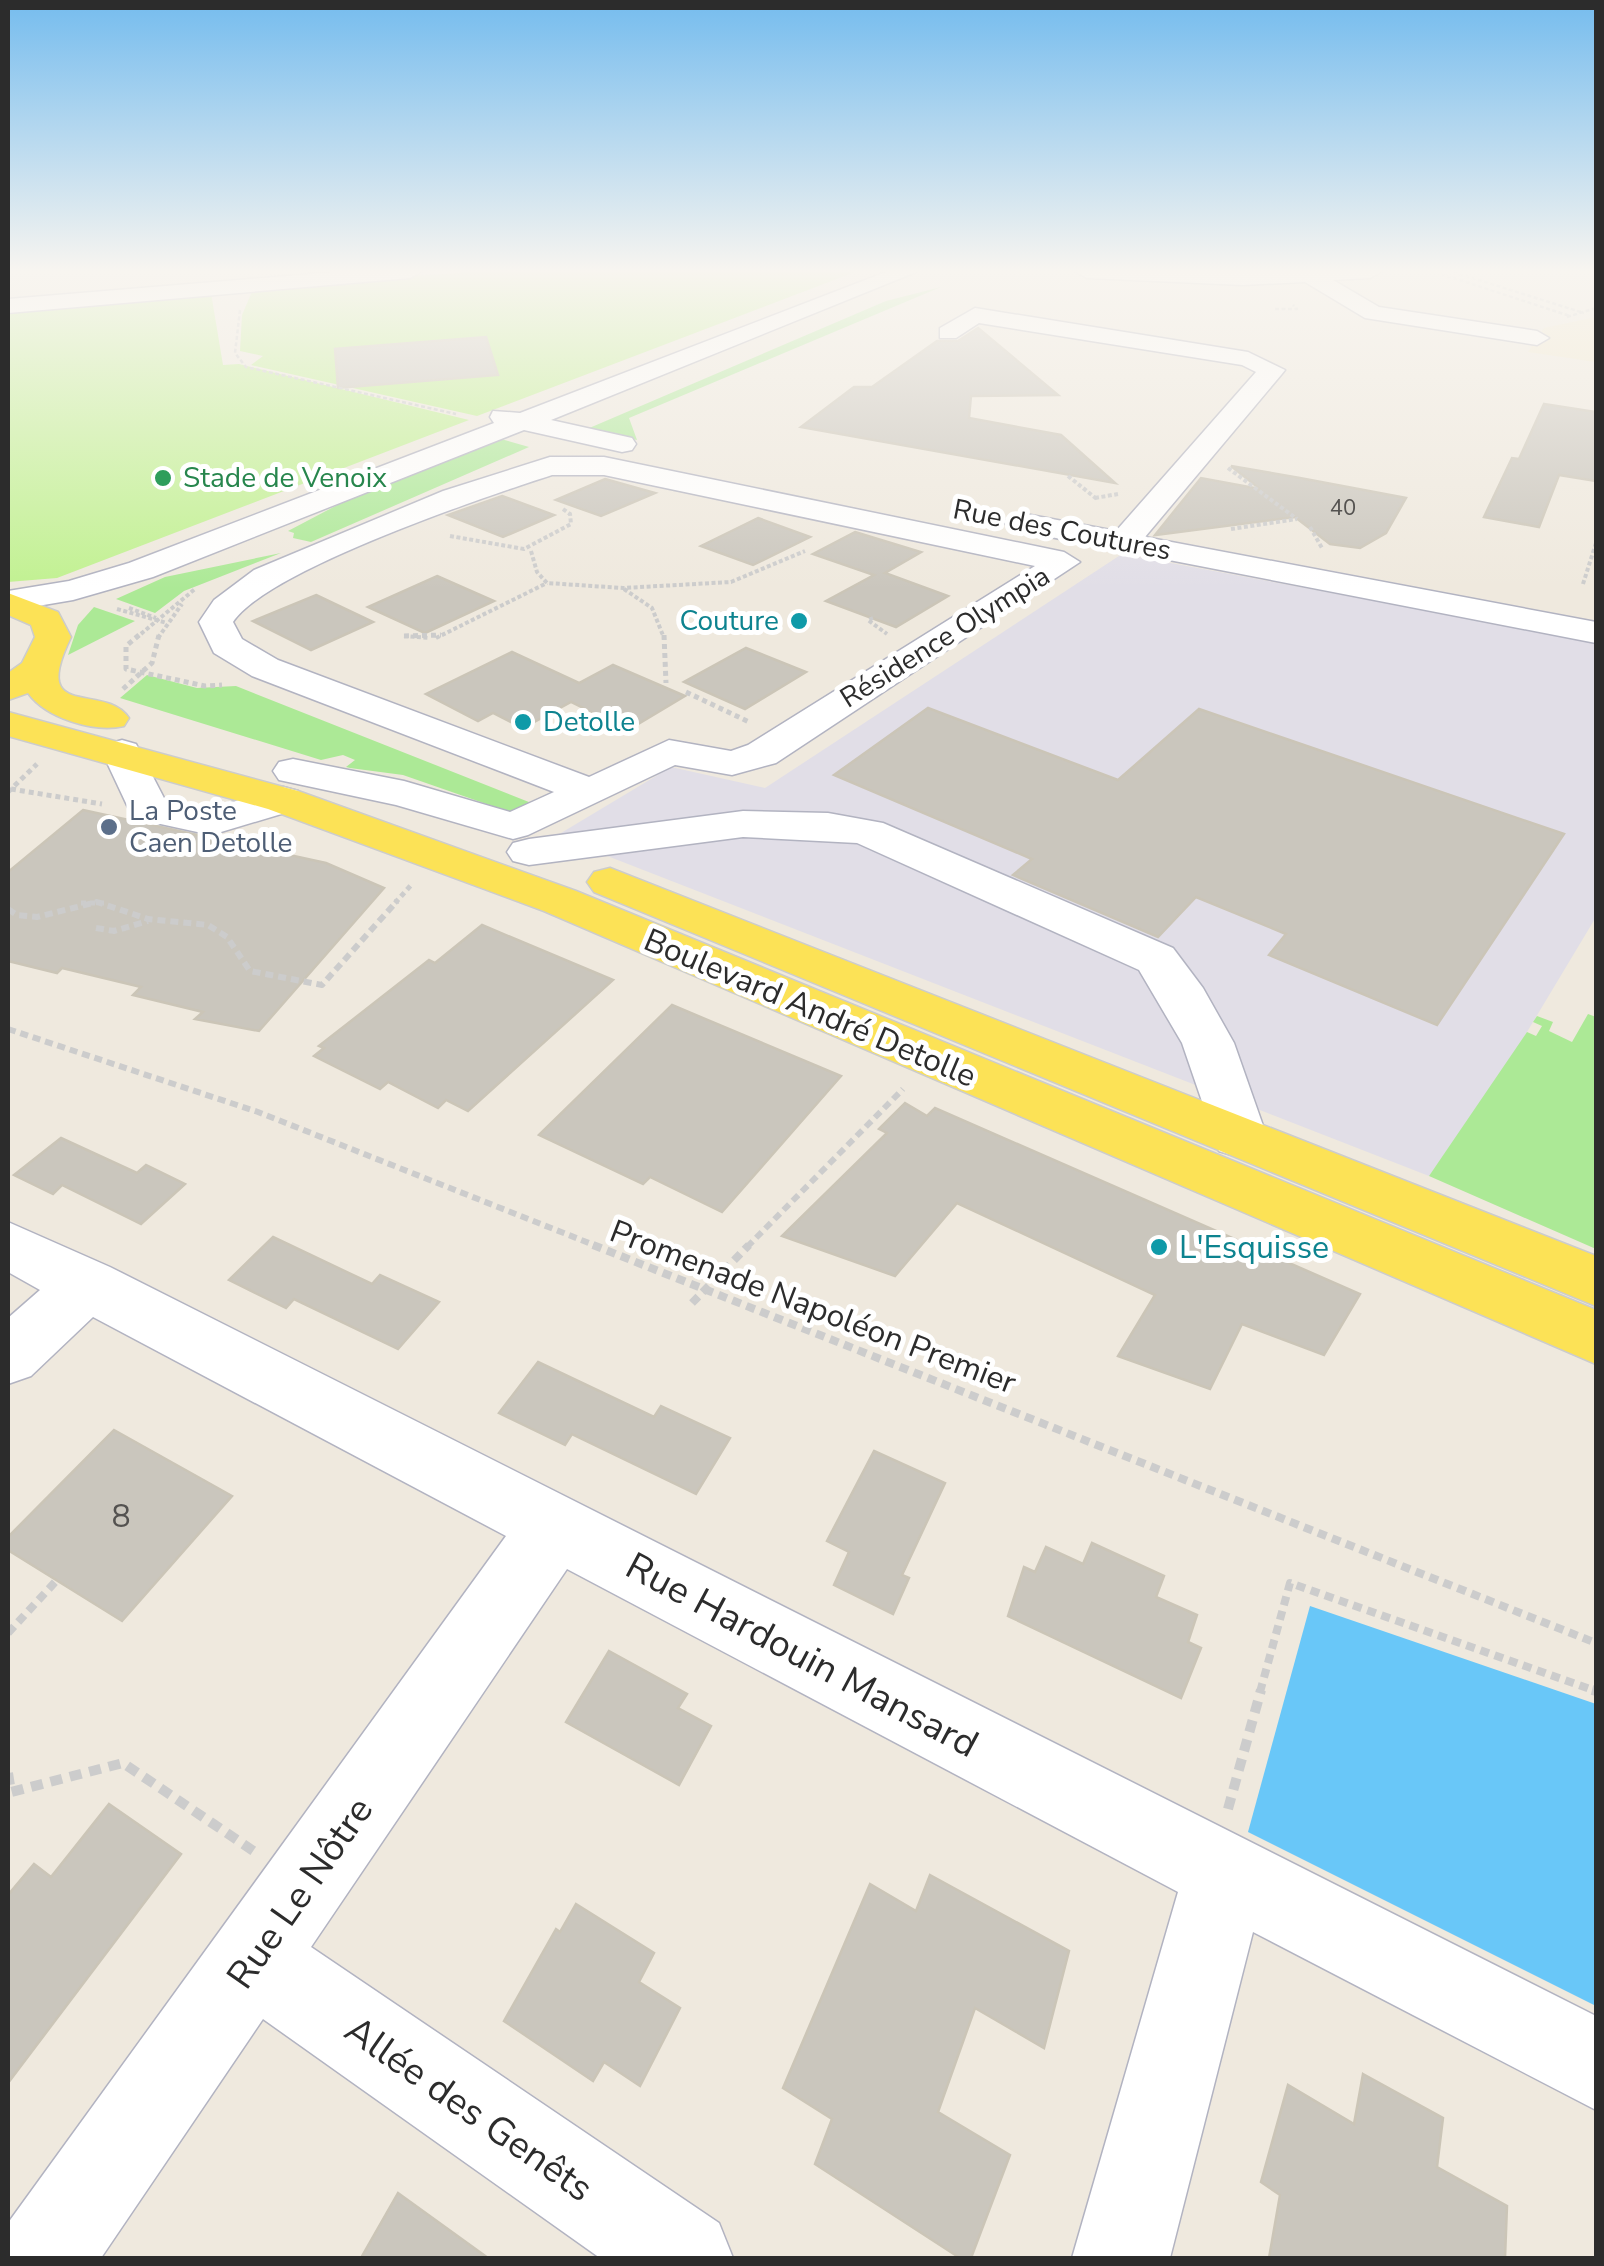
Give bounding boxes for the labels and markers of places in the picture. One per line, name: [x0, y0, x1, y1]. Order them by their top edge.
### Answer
place label: Stade de Venoix: [183, 459, 387, 497]
marker: Stade de Venoix: [152, 467, 174, 489]
place label: Couture: [680, 602, 779, 640]
marker: Couture: [788, 610, 810, 632]
place label: Detolle: [543, 703, 635, 741]
marker: Detolle: [512, 711, 534, 733]
place label: La Poste Caen Detolle: [129, 792, 292, 862]
marker: La Poste Caen Detolle: [98, 816, 120, 838]
place label: L'Esquisse: [1179, 1226, 1329, 1269]
marker: L'Esquisse: [1148, 1236, 1170, 1258]

